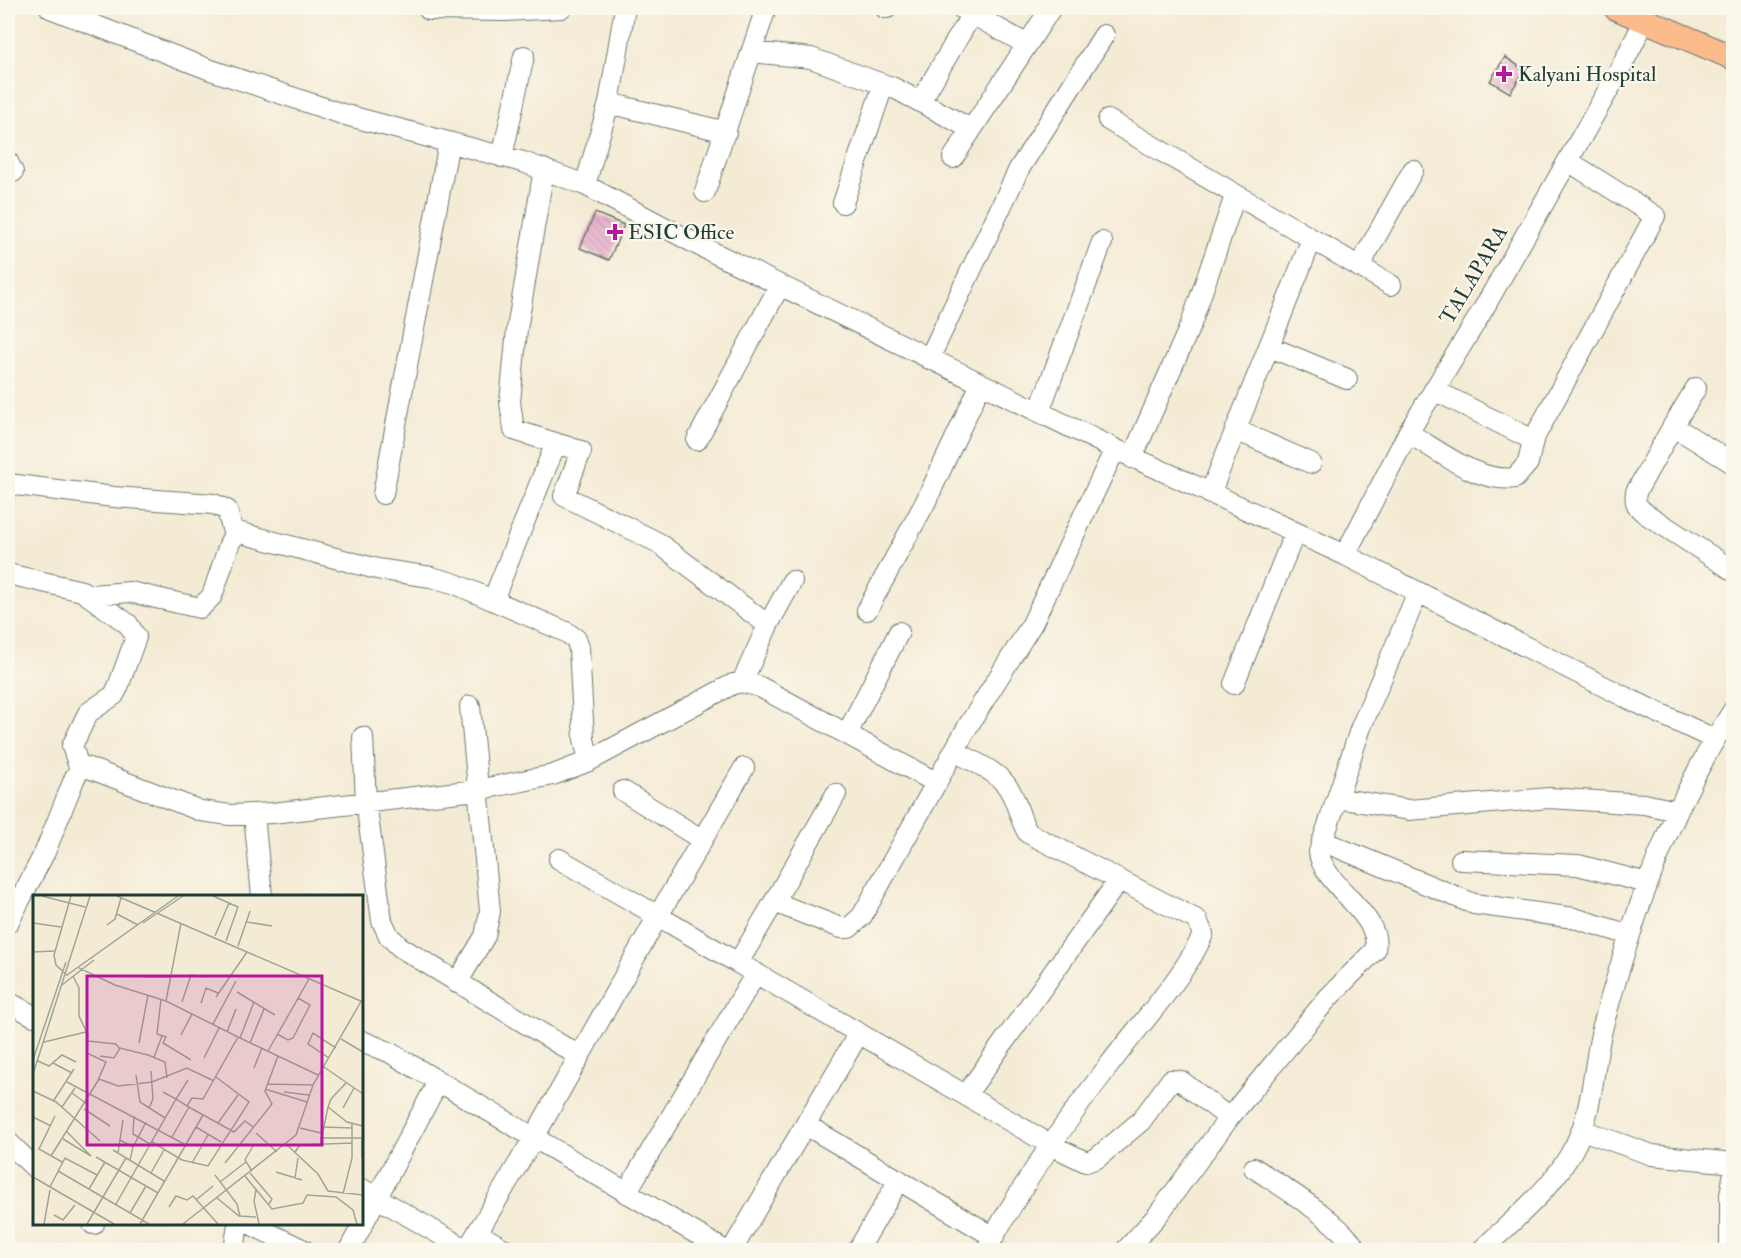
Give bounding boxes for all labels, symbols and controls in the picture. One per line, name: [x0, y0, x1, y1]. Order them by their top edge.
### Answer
place label: Kalyani Hospital: [1518, 61, 1657, 88]
marker: Kalyani Hospital: [1495, 65, 1513, 83]
place label: ESIC Office: [628, 219, 734, 246]
street label: TALAPARA: [1434, 221, 1514, 329]
marker: ESIC Office: [606, 223, 624, 241]
inset map: [33, 895, 363, 1225]

